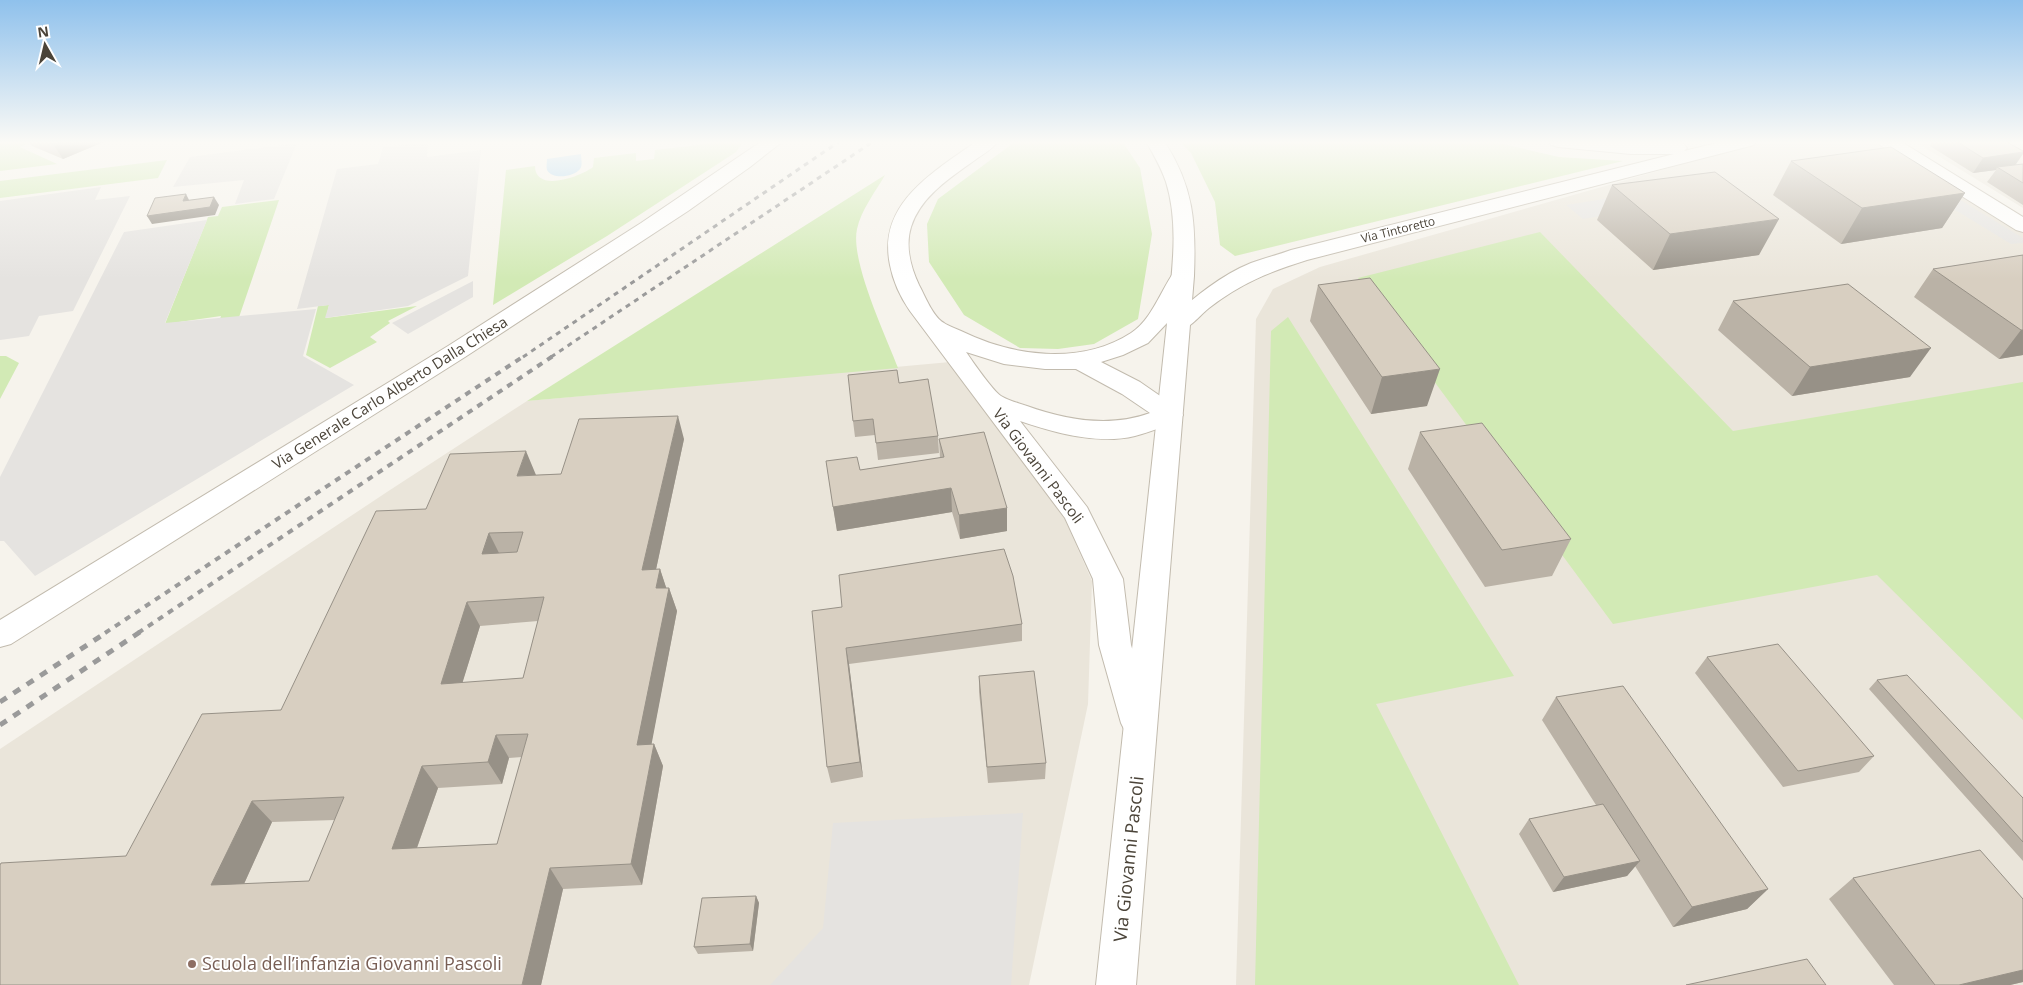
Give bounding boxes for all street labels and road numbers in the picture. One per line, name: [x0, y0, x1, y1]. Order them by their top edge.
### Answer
street label: Via Tintoretto: [1359, 212, 1437, 247]
street label: Via Generale Carlo Alberto Dalla Chiesa: [268, 311, 511, 473]
street label: Via Giovanni Pascoli: [989, 404, 1089, 527]
street label: Via Giovanni Pascoli: [1107, 775, 1149, 943]

